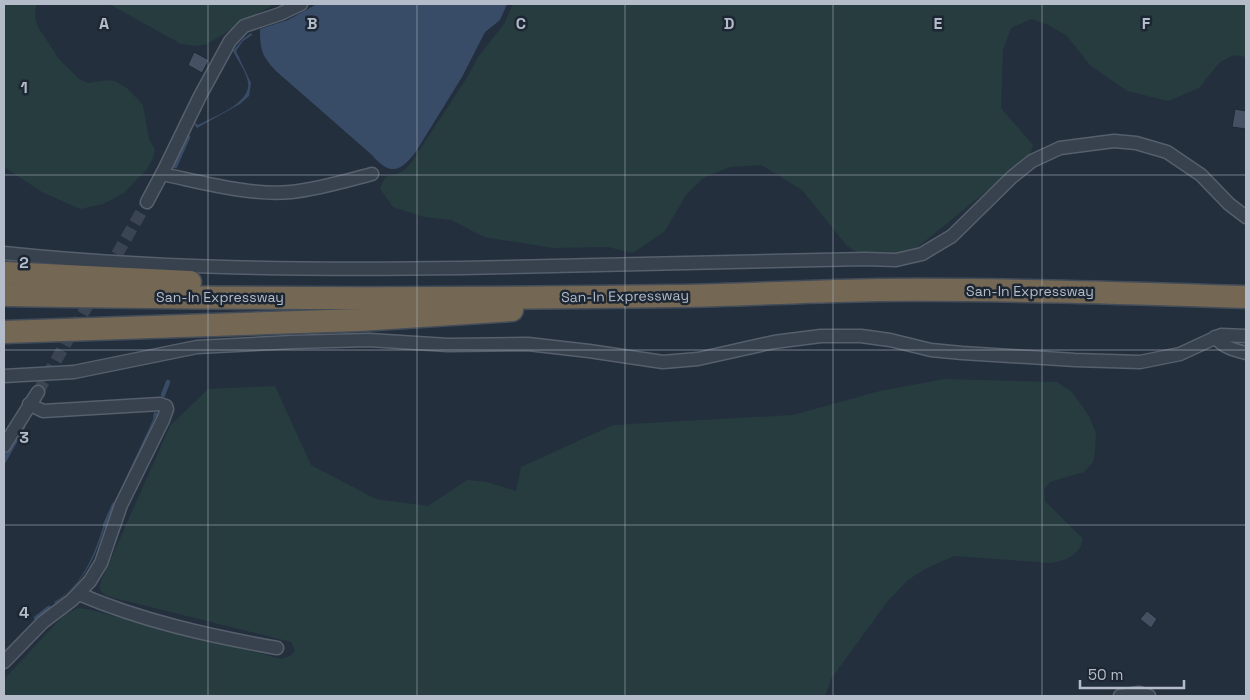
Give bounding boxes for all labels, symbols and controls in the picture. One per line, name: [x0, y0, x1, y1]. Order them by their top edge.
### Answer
text: A: [99, 13, 109, 34]
text: B: [307, 13, 317, 34]
text: C: [516, 13, 526, 34]
text: D: [724, 13, 734, 34]
text: E: [934, 13, 943, 34]
text: F: [1142, 13, 1151, 34]
text: 1: [20, 77, 28, 98]
text: 2: [19, 252, 29, 273]
street label: San-In Expressway: [966, 282, 1094, 300]
street label: San-In Expressway: [561, 286, 689, 306]
street label: San-In Expressway: [156, 288, 284, 306]
text: 3: [19, 427, 29, 448]
text: 4: [19, 602, 29, 623]
scale bar: [1080, 658, 1184, 690]
text: 50 m: [1088, 665, 1123, 684]

